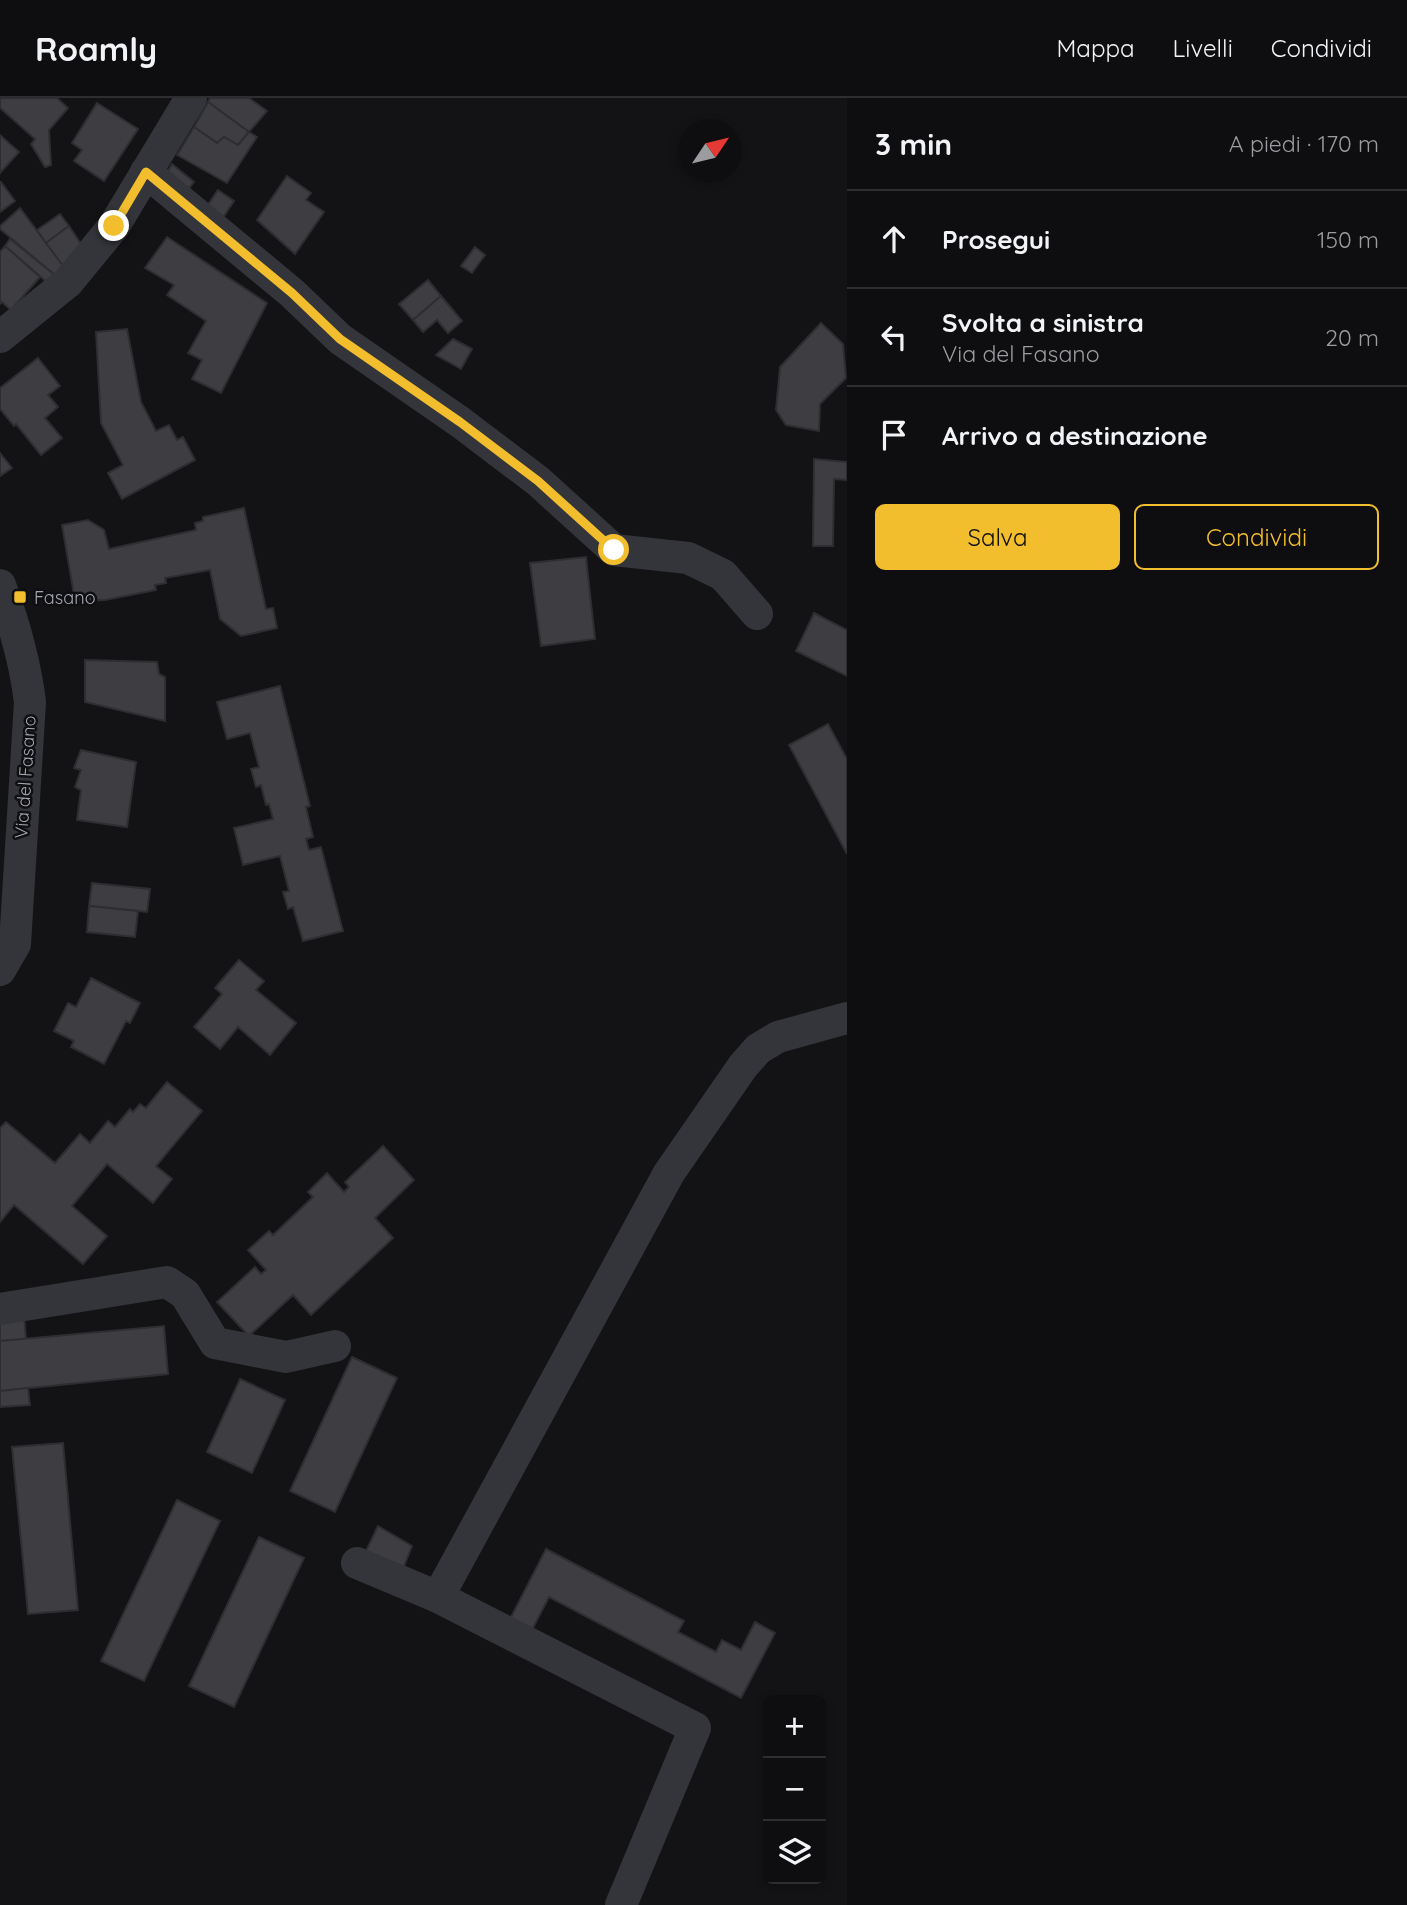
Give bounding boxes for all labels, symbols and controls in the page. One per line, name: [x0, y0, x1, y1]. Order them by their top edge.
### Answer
text: Roamly: [35, 28, 157, 69]
text: Mappa: [1057, 33, 1135, 63]
text: Livelli: [1173, 33, 1233, 63]
text: Condividi: [1271, 33, 1372, 63]
north arrow: [679, 119, 742, 182]
text: 3 min: [875, 125, 952, 163]
text: A piedi · 170 m: [1229, 129, 1379, 158]
route end: [98, 210, 129, 241]
icon: ahead: [875, 220, 913, 258]
text: Prosegui: [942, 223, 1050, 256]
text: 150 m: [1317, 225, 1379, 254]
text: Svolta a sinistra: [942, 306, 1144, 339]
icon: left: [875, 318, 913, 356]
text: 20 m: [1325, 323, 1379, 352]
text: Via del Fasano: [942, 339, 1100, 368]
icon: arrive: [875, 416, 913, 454]
text: Arrivo a destinazione: [942, 419, 1208, 452]
button: Salva: [875, 504, 1120, 570]
button: Condividi: [1134, 504, 1379, 570]
route start: [598, 534, 629, 565]
place label: Fasano: [34, 586, 96, 609]
marker: Fasano: [12, 589, 28, 605]
street label: Via del Fasano: [9, 715, 41, 839]
map controls: [763, 1695, 826, 1884]
button: +: [763, 1695, 826, 1758]
button: −: [763, 1758, 826, 1821]
button: layers: [763, 1821, 826, 1884]

